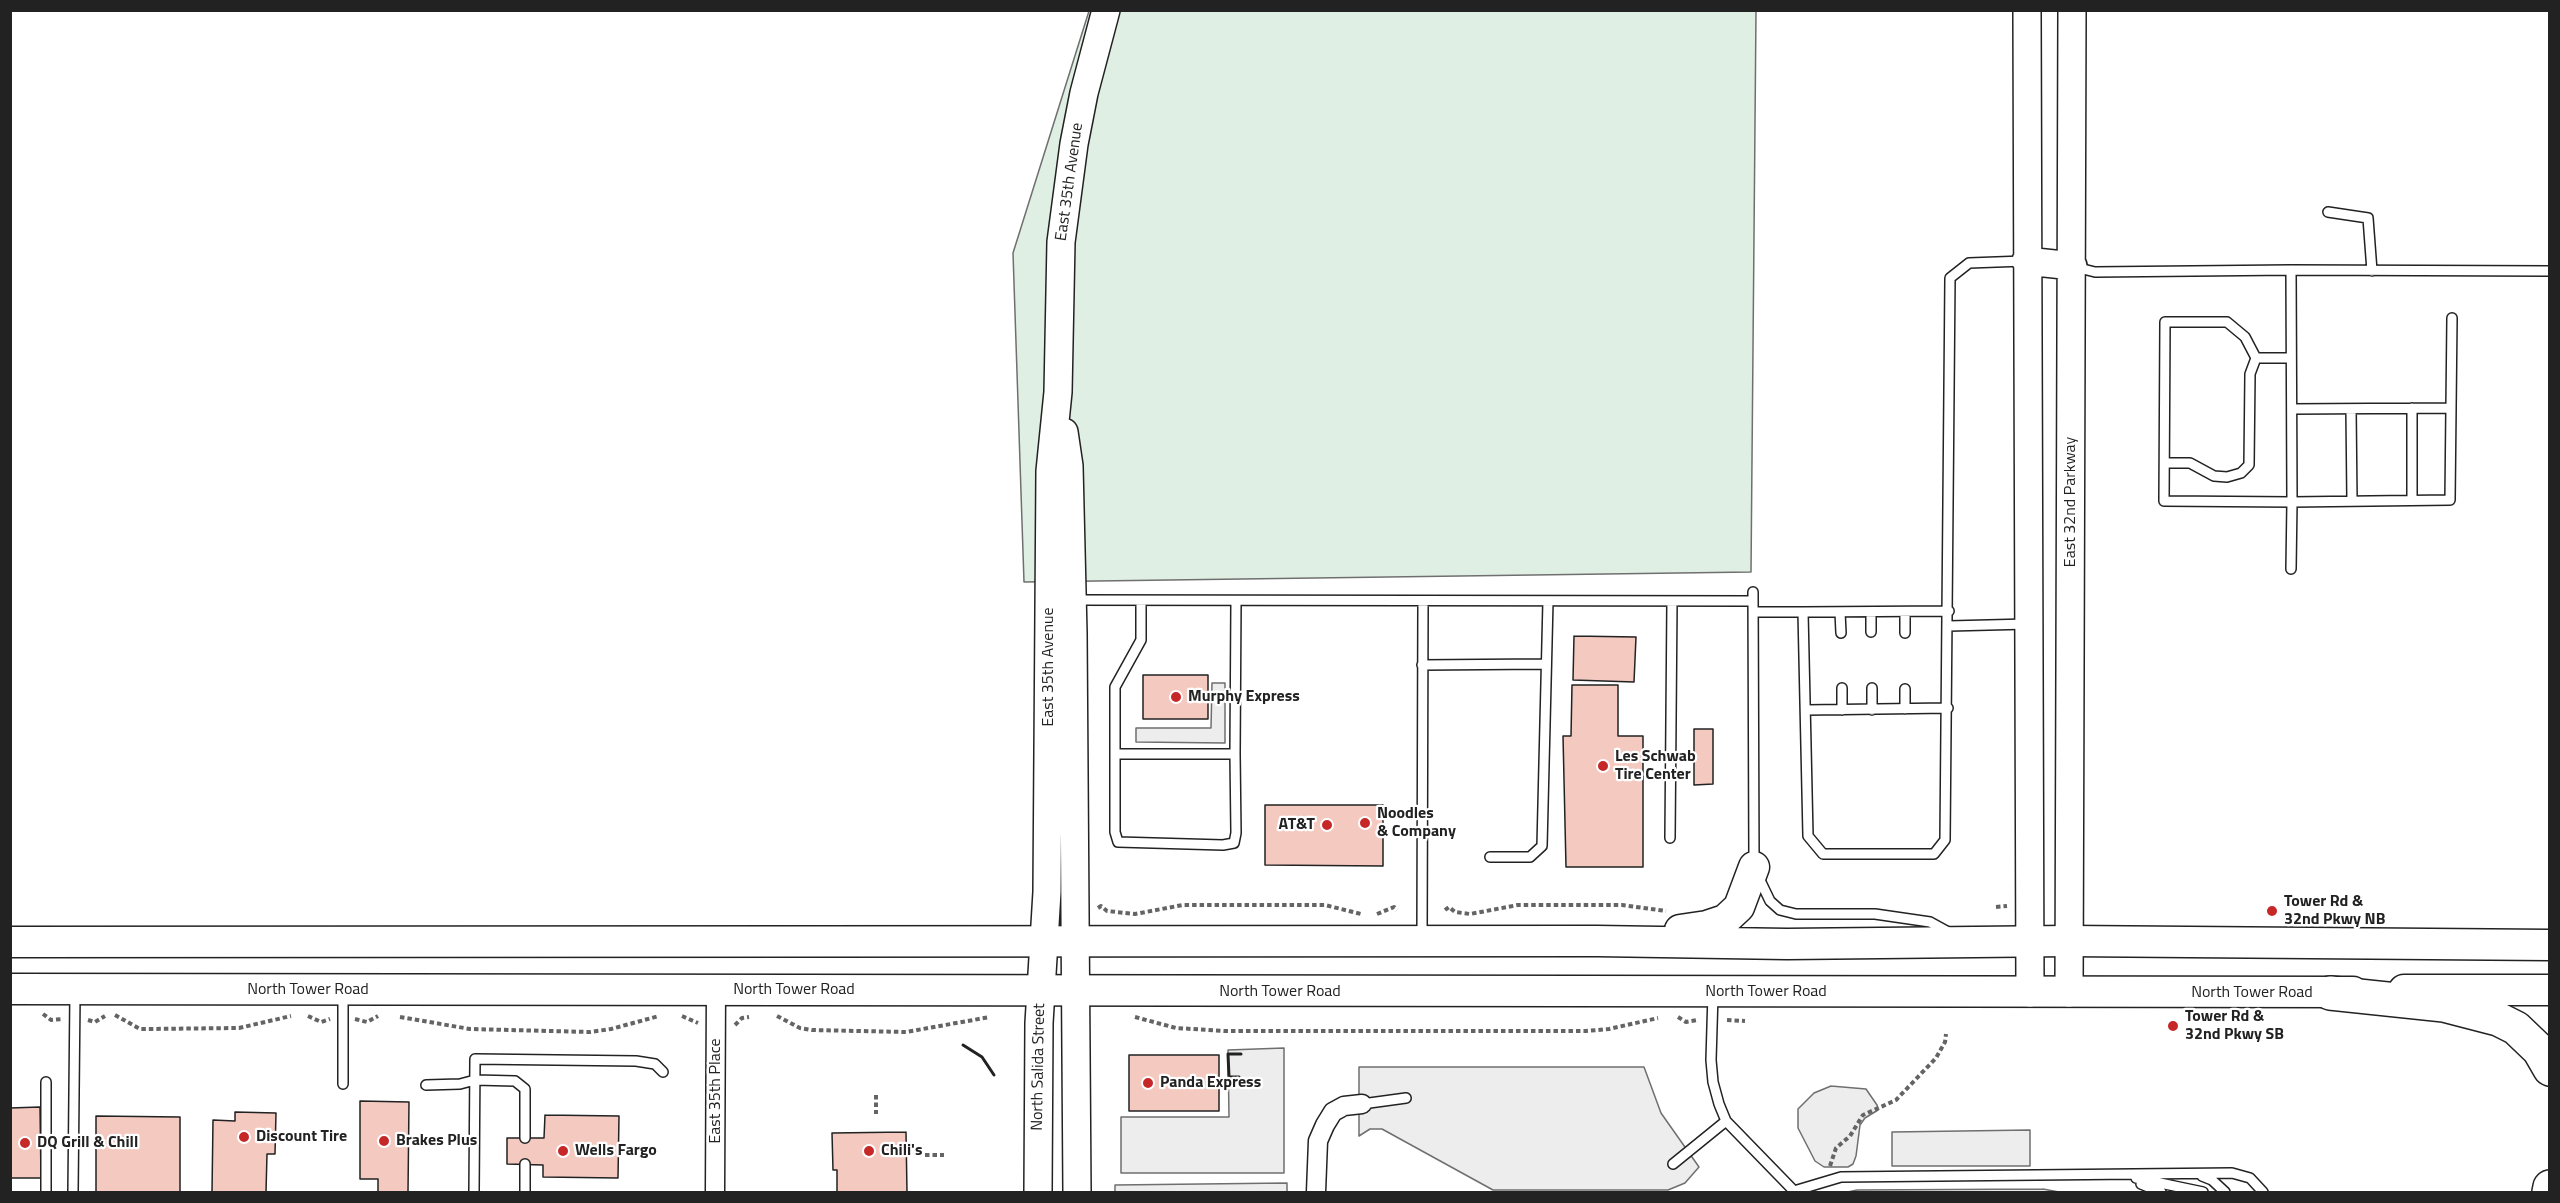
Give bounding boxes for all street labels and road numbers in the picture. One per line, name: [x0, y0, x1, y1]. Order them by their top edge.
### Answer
street label: East 35th Avenue: [1052, 122, 1088, 242]
street label: East 32nd Parkway: [2061, 437, 2081, 567]
street label: East 35th Avenue: [1039, 607, 1059, 727]
street label: North Tower Road: [247, 980, 369, 1000]
street label: North Tower Road: [733, 980, 855, 1000]
street label: North Tower Road: [1219, 982, 1341, 1002]
street label: North Tower Road: [1705, 982, 1827, 1002]
street label: North Tower Road: [2191, 983, 2313, 1003]
street label: North Salida Street: [1028, 1003, 1050, 1131]
street label: East 35th Place: [706, 1038, 726, 1144]

